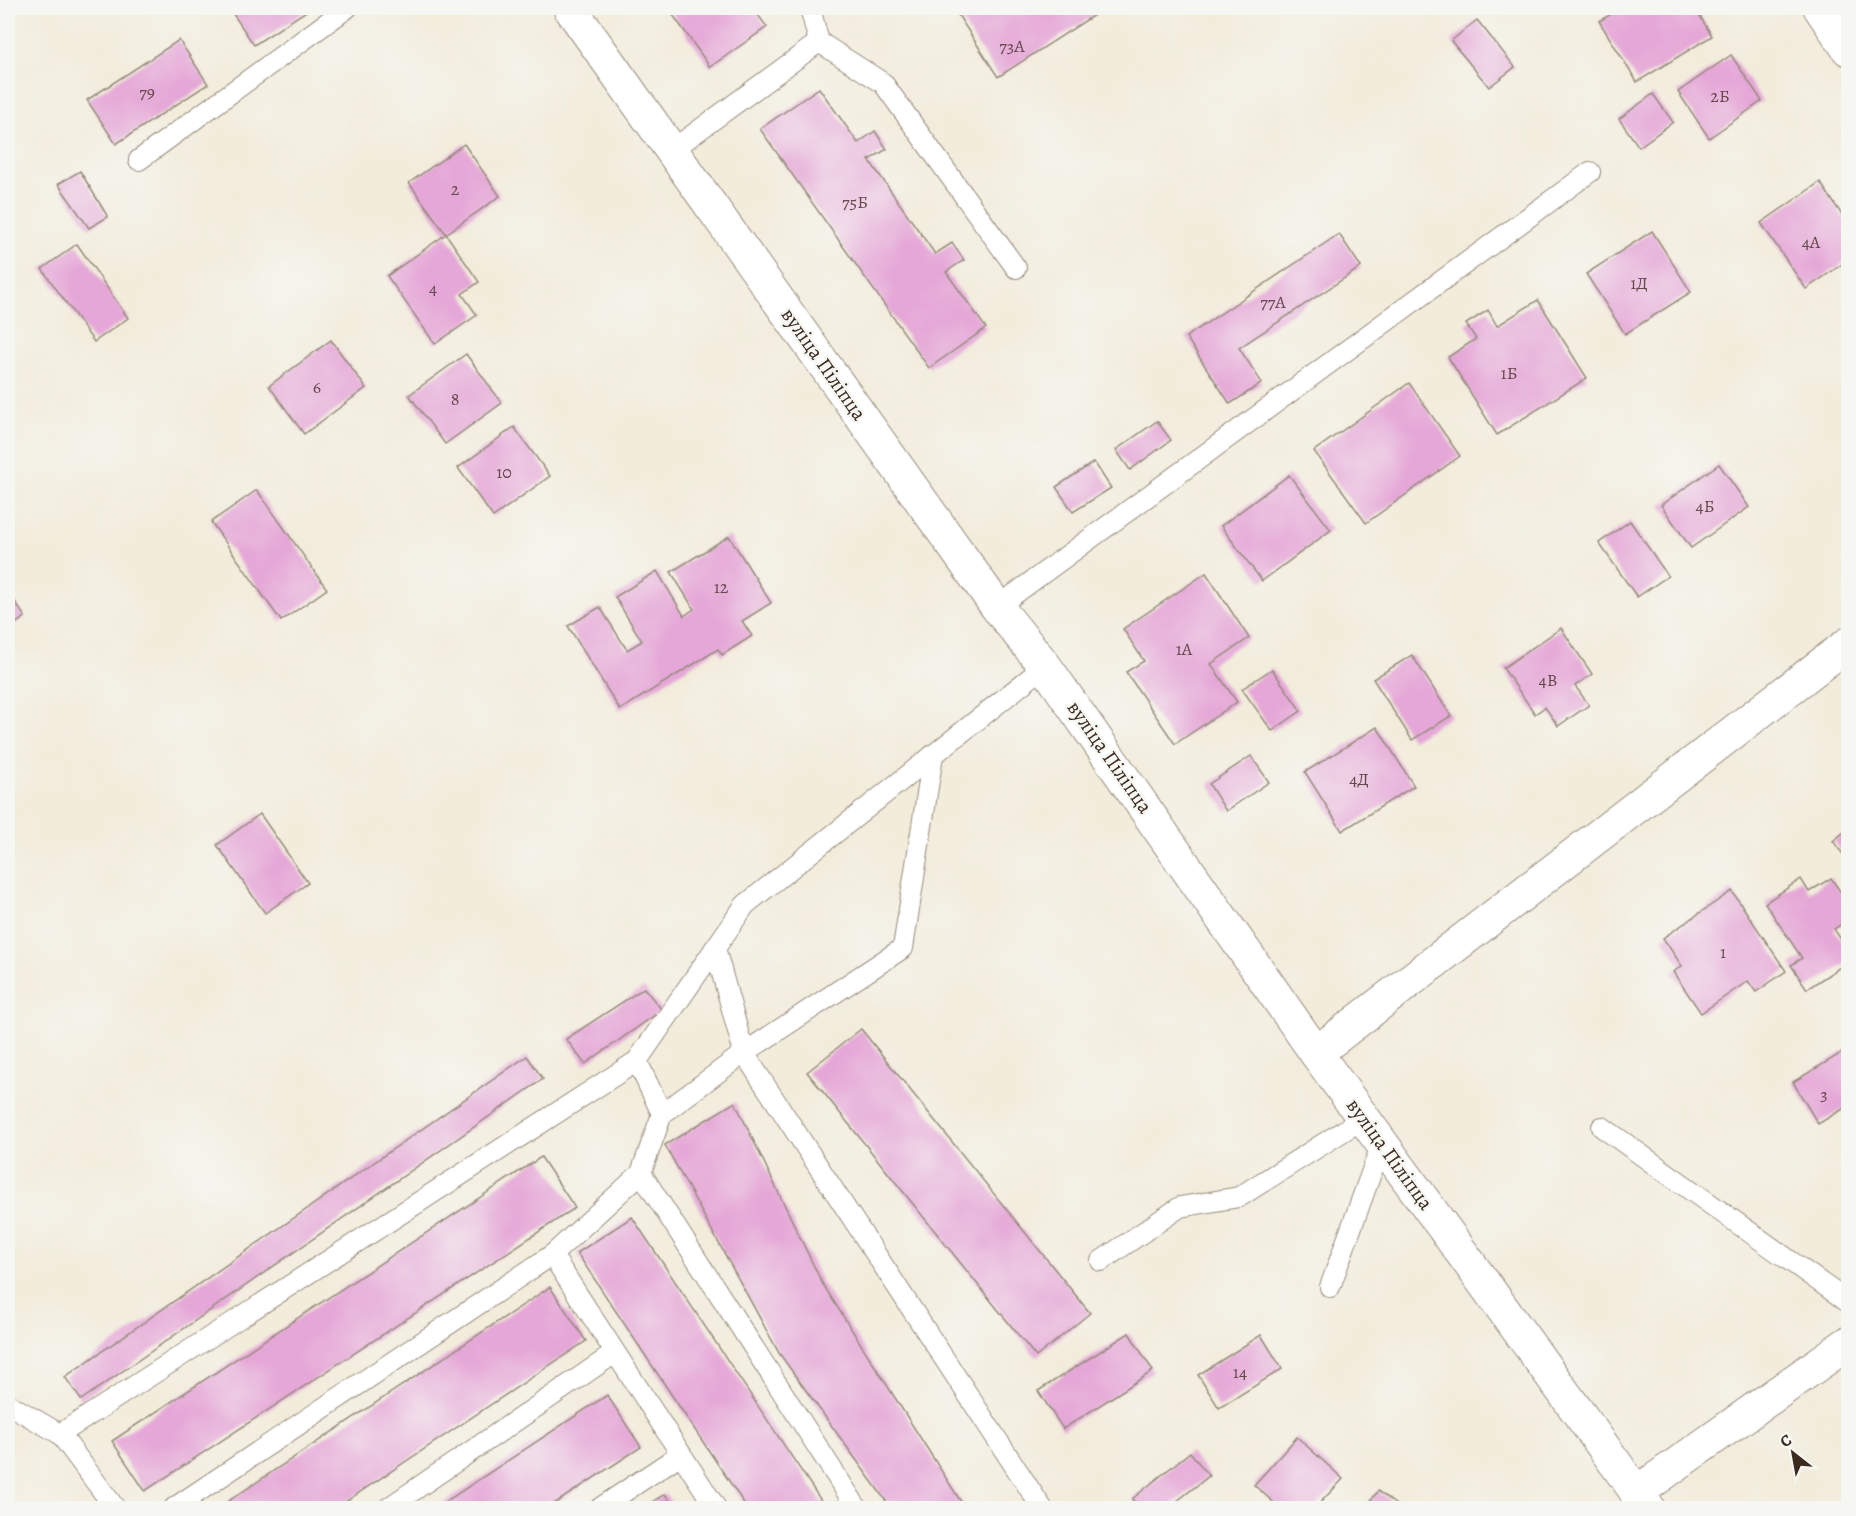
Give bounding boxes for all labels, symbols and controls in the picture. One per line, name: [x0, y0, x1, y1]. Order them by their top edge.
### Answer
house number: 73А: [999, 34, 1025, 58]
house number: 79: [139, 80, 155, 104]
house number: 2Б: [1710, 84, 1730, 108]
house number: 2: [451, 177, 460, 201]
house number: 75Б: [842, 190, 868, 214]
house number: 4А: [1802, 230, 1821, 254]
house number: 1Д: [1630, 271, 1648, 295]
house number: 4: [429, 276, 437, 300]
house number: 77А: [1260, 290, 1286, 314]
street label: вуліца Піліпца: [775, 302, 873, 426]
house number: 1Б: [1501, 361, 1517, 385]
house number: 6: [313, 375, 321, 399]
house number: 8: [451, 387, 459, 411]
house number: 10: [496, 460, 512, 484]
house number: 4Б: [1696, 494, 1714, 518]
house number: 12: [714, 575, 729, 599]
house number: 1А: [1176, 637, 1193, 661]
house number: 4В: [1539, 668, 1557, 692]
street label: вуліца Піліпца: [1061, 695, 1159, 819]
house number: 4Д: [1349, 767, 1369, 791]
house number: 1: [1720, 940, 1726, 964]
house number: 3: [1820, 1082, 1828, 1106]
street label: вуліца Піліпца: [1340, 1093, 1440, 1216]
house number: 14: [1233, 1360, 1247, 1384]
north arrow: [1763, 1423, 1823, 1483]
text: С: [1776, 1429, 1796, 1453]

